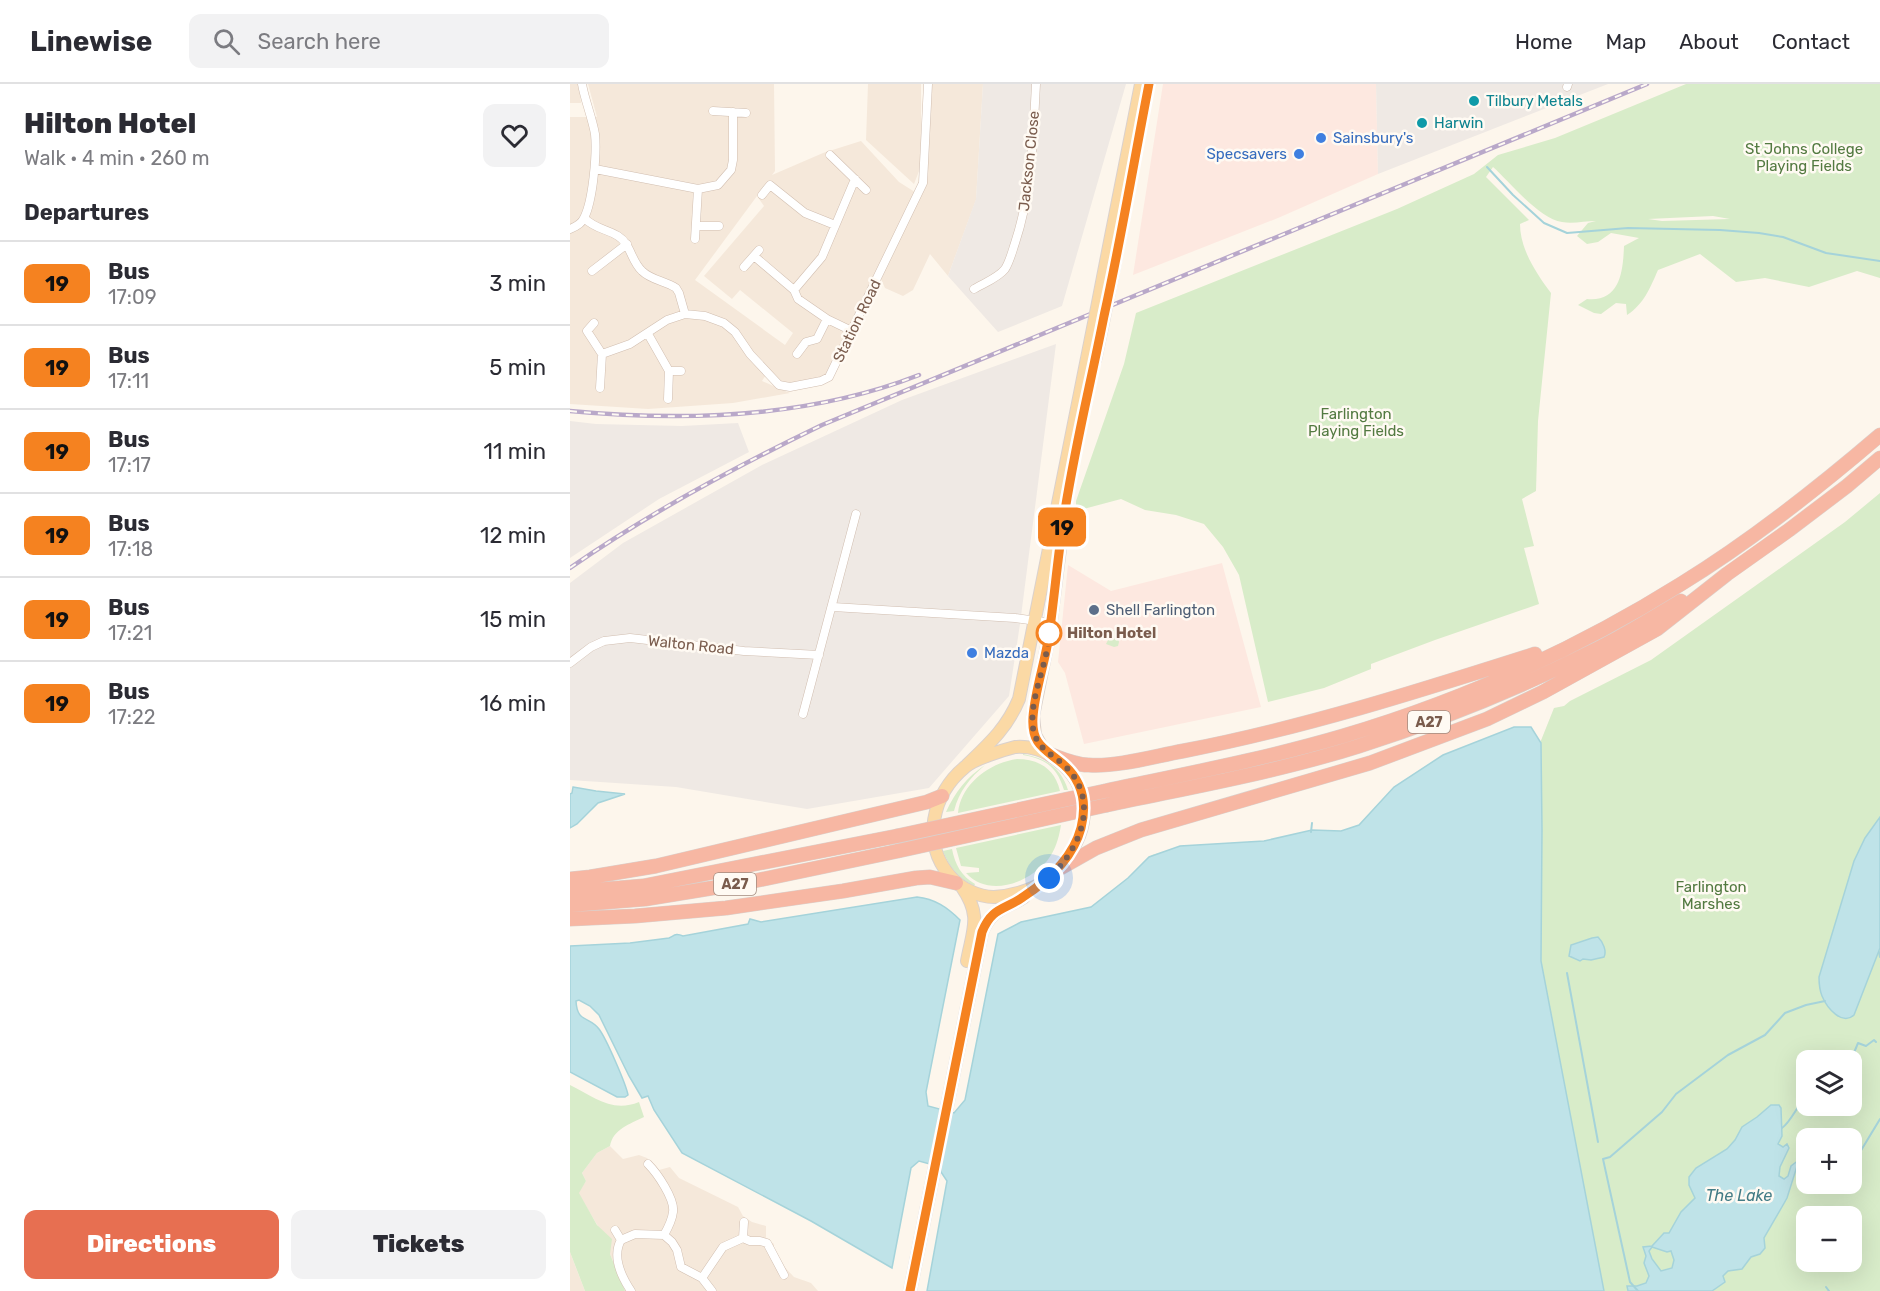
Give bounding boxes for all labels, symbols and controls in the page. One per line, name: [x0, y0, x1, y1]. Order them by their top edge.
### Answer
search box: [189, 14, 609, 68]
text: Linewise: [30, 25, 153, 58]
icon: search: [210, 25, 243, 58]
text: Search here: [258, 28, 381, 55]
text: Home: [1515, 29, 1572, 54]
text: Map: [1605, 29, 1646, 54]
text: About: [1679, 29, 1739, 54]
text: Contact: [1772, 29, 1850, 54]
place label: Tilbury Metals: [1486, 92, 1583, 110]
marker: Tilbury Metals: [1467, 94, 1481, 108]
button: heart: [483, 104, 546, 167]
text: Hilton Hotel: [24, 107, 196, 140]
street label: Jackson Close: [1015, 110, 1043, 212]
place label: Harwin: [1434, 114, 1483, 132]
marker: Harwin: [1415, 116, 1429, 130]
place label: Sainsbury's: [1333, 129, 1414, 147]
marker: Sainsbury's: [1314, 131, 1328, 145]
park label: St Johns College Playing Fields: [1745, 140, 1863, 175]
place label: Specsavers: [1206, 145, 1287, 163]
text: Walk · 4 min · 260 m: [24, 146, 210, 170]
marker: Specsavers: [1292, 147, 1306, 161]
text: Departures: [24, 199, 149, 226]
text: Bus: [108, 258, 150, 285]
text: 3 min: [489, 270, 546, 297]
text: 19: [45, 271, 69, 296]
street label: Station Road: [829, 277, 885, 365]
text: 17:09: [108, 285, 157, 309]
text: Bus: [108, 342, 150, 369]
text: 5 min: [489, 354, 546, 381]
text: 19: [45, 355, 69, 380]
text: 17:11: [108, 369, 149, 393]
park label: Farlington Playing Fields: [1308, 405, 1404, 440]
text: Bus: [108, 426, 150, 453]
text: 11 min: [484, 438, 546, 465]
text: 19: [45, 439, 69, 464]
text: 17:17: [108, 453, 151, 477]
line badge: 19: [1035, 508, 1089, 546]
text: Bus: [108, 510, 150, 537]
text: 19: [1050, 515, 1074, 540]
text: 12 min: [480, 522, 546, 549]
text: 19: [45, 523, 69, 548]
text: 17:18: [108, 537, 153, 561]
text: Bus: [108, 594, 150, 621]
place label: Shell Farlington: [1106, 601, 1215, 619]
marker: Shell Farlington: [1087, 603, 1101, 617]
text: 15 min: [480, 606, 546, 633]
text: 19: [45, 607, 69, 632]
marker: Hilton Hotel: [1036, 620, 1062, 646]
text: 17:21: [108, 621, 152, 645]
place label: Hilton Hotel: [1067, 624, 1156, 642]
street label: Walton Road: [647, 632, 735, 658]
place label: Mazda: [984, 644, 1029, 662]
marker: Mazda: [965, 646, 979, 660]
text: Bus: [108, 678, 150, 705]
text: 16 min: [480, 690, 546, 717]
text: 19: [45, 691, 69, 716]
text: 17:22: [108, 705, 155, 729]
road number: A27: [1408, 711, 1450, 733]
your location: [1034, 863, 1064, 893]
road number: A27: [714, 873, 756, 895]
park label: Farlington Marshes: [1675, 878, 1747, 913]
map controls: [1796, 1050, 1862, 1272]
button: layers: [1796, 1050, 1862, 1116]
button: +: [1796, 1128, 1862, 1194]
water label: The Lake: [1706, 1186, 1772, 1205]
button: −: [1796, 1206, 1862, 1272]
button: Directions: [24, 1210, 279, 1279]
button: Tickets: [291, 1210, 546, 1279]

